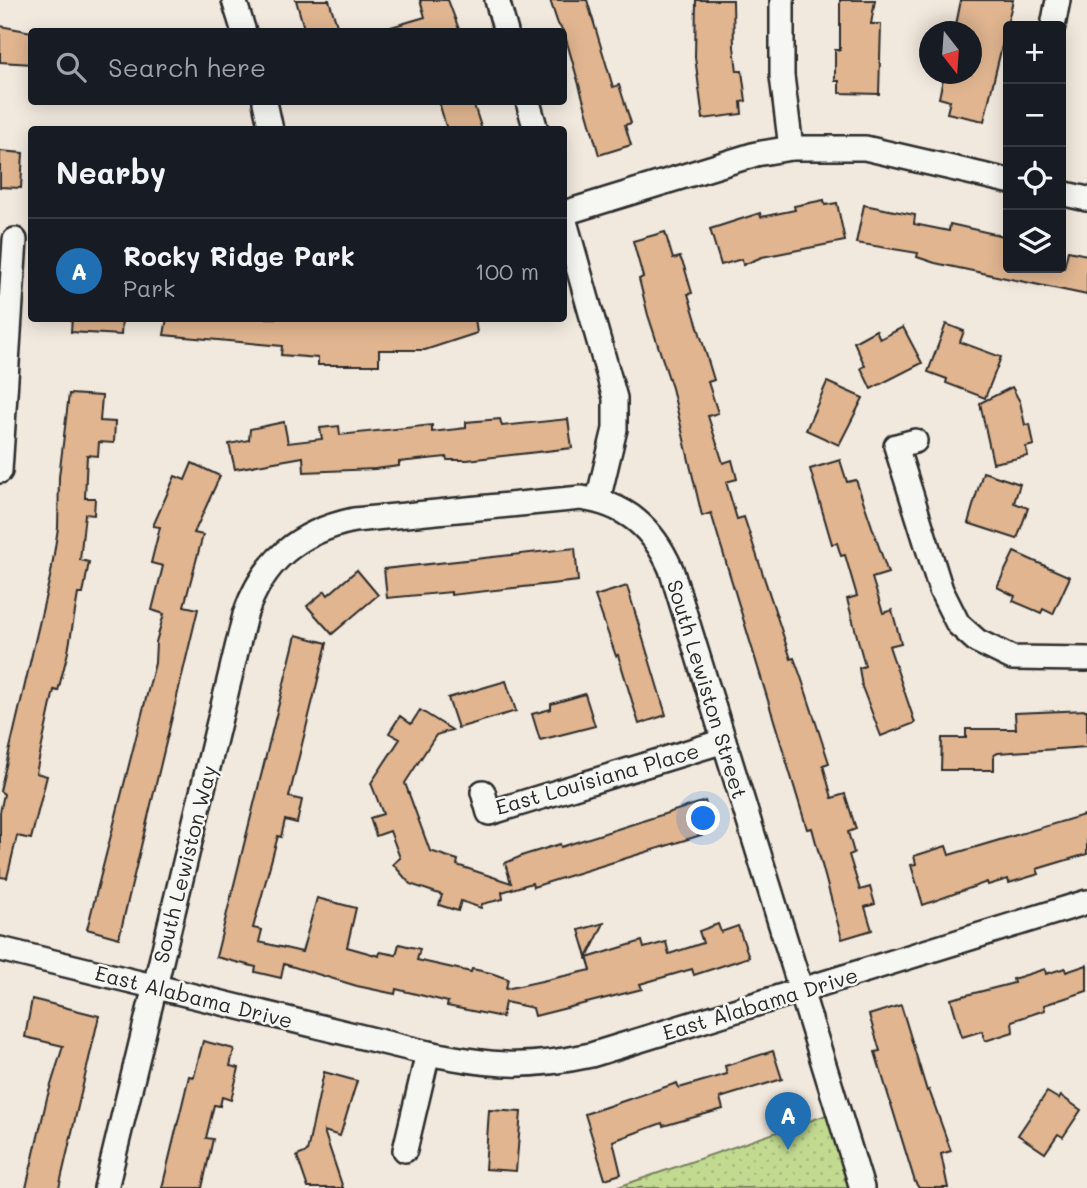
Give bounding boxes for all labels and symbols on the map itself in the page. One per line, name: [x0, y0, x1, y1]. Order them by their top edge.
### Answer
north arrow: [919, 21, 982, 84]
street label: South Lewiston Street: [662, 576, 754, 802]
street label: East Louisiana Place: [492, 736, 702, 820]
street label: South Lewiston Way: [146, 762, 222, 966]
your location: [686, 801, 720, 835]
street label: East Alabama Drive: [92, 958, 296, 1034]
street label: East Alabama Drive: [659, 960, 861, 1046]
pin: A: [765, 1092, 811, 1150]

